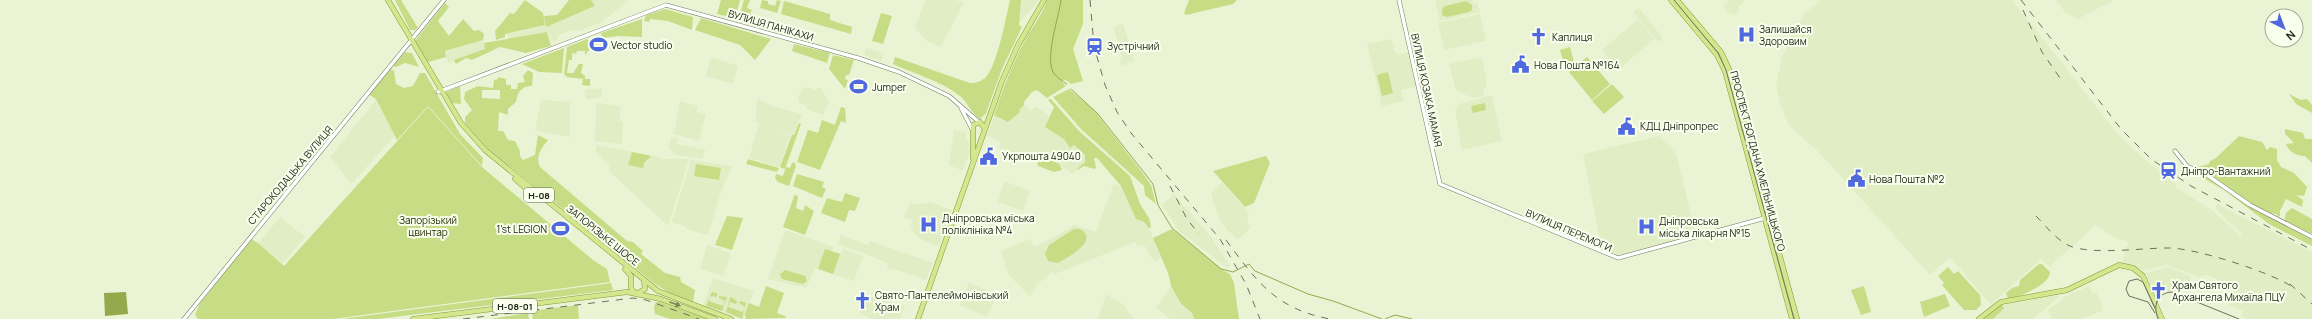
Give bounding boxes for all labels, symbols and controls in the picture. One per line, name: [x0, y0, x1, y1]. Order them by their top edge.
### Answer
street label: ВУЛИЦЯ ПАНІКАХИ: [727, 6, 816, 44]
north arrow: [2264, 8, 2304, 48]
place label: Залишайся Здоровим: [1759, 22, 1812, 48]
hospital icon: Залишайся Здоровим: [1736, 25, 1756, 45]
church icon: Каплиця: [1529, 27, 1549, 47]
text: N: [2283, 28, 2299, 44]
place label: Каплиця: [1552, 30, 1592, 44]
street label: ВУЛИЦЯ КОЗАКА МАМАЯ: [1408, 32, 1446, 148]
sports icon: Vector studio: [588, 35, 608, 55]
station icon: Зустрічний: [1084, 36, 1104, 56]
place label: Vector studio: [611, 38, 673, 52]
place label: Зустрічний: [1107, 39, 1160, 53]
public building icon: Нова Пошта №164: [1511, 55, 1531, 75]
place label: Нова Пошта №164: [1534, 58, 1620, 72]
street label: ПРОСПЕКТ БОГДАНА ХМЕЛЬНИЦЬКОГО: [1727, 69, 1789, 253]
sports icon: Jumper: [849, 77, 869, 97]
place label: Jumper: [872, 80, 907, 94]
public building icon: КДЦ Дніпропрес: [1617, 116, 1637, 136]
place label: КДЦ Дніпропрес: [1640, 119, 1719, 133]
street label: СТАРОКОДАЦЬКА ВУЛИЦЯ: [244, 123, 336, 227]
public building icon: Укрпошта 49040: [979, 146, 999, 166]
place label: Укрпошта 49040: [1002, 149, 1081, 163]
station icon: Дніпро-Вантажний: [2158, 161, 2178, 181]
place label: Дніпро-Вантажний: [2181, 164, 2271, 178]
public building icon: Нова Пошта №2: [1846, 169, 1866, 189]
place label: Нова Пошта №2: [1869, 172, 1945, 186]
road number: Н-08: [524, 188, 554, 202]
street label: ЗАПОРІЗЬКЕ ШОСЕ: [564, 201, 642, 269]
street label: ВУЛИЦЯ ПЕРЕМОГИ: [1524, 205, 1615, 255]
place label: Дніпровська міська поліклініка №4: [942, 211, 1035, 237]
park label: Запорізький цвинтар: [399, 213, 457, 239]
hospital icon: Дніпровська міська поліклініка №4: [919, 214, 939, 234]
place label: Дніпровська міська лікарня №15: [1659, 214, 1751, 240]
hospital icon: Дніпровська міська лікарня №15: [1636, 217, 1656, 237]
sports icon: 1'st LEGION: [550, 219, 570, 239]
place label: 1'st LEGION: [497, 222, 547, 236]
place label: Храм Святого Архангела Михаїла ПЦУ: [2172, 278, 2286, 304]
church icon: Храм Святого Архангела Михаїла ПЦУ: [2149, 281, 2169, 301]
place label: Свято-Пантелеймонівський Храм: [875, 288, 1008, 314]
church icon: Свято-Пантелеймонівський Храм: [852, 291, 872, 311]
road number: Н-08-01: [493, 299, 537, 313]
one-way arrow: [669, 302, 681, 308]

